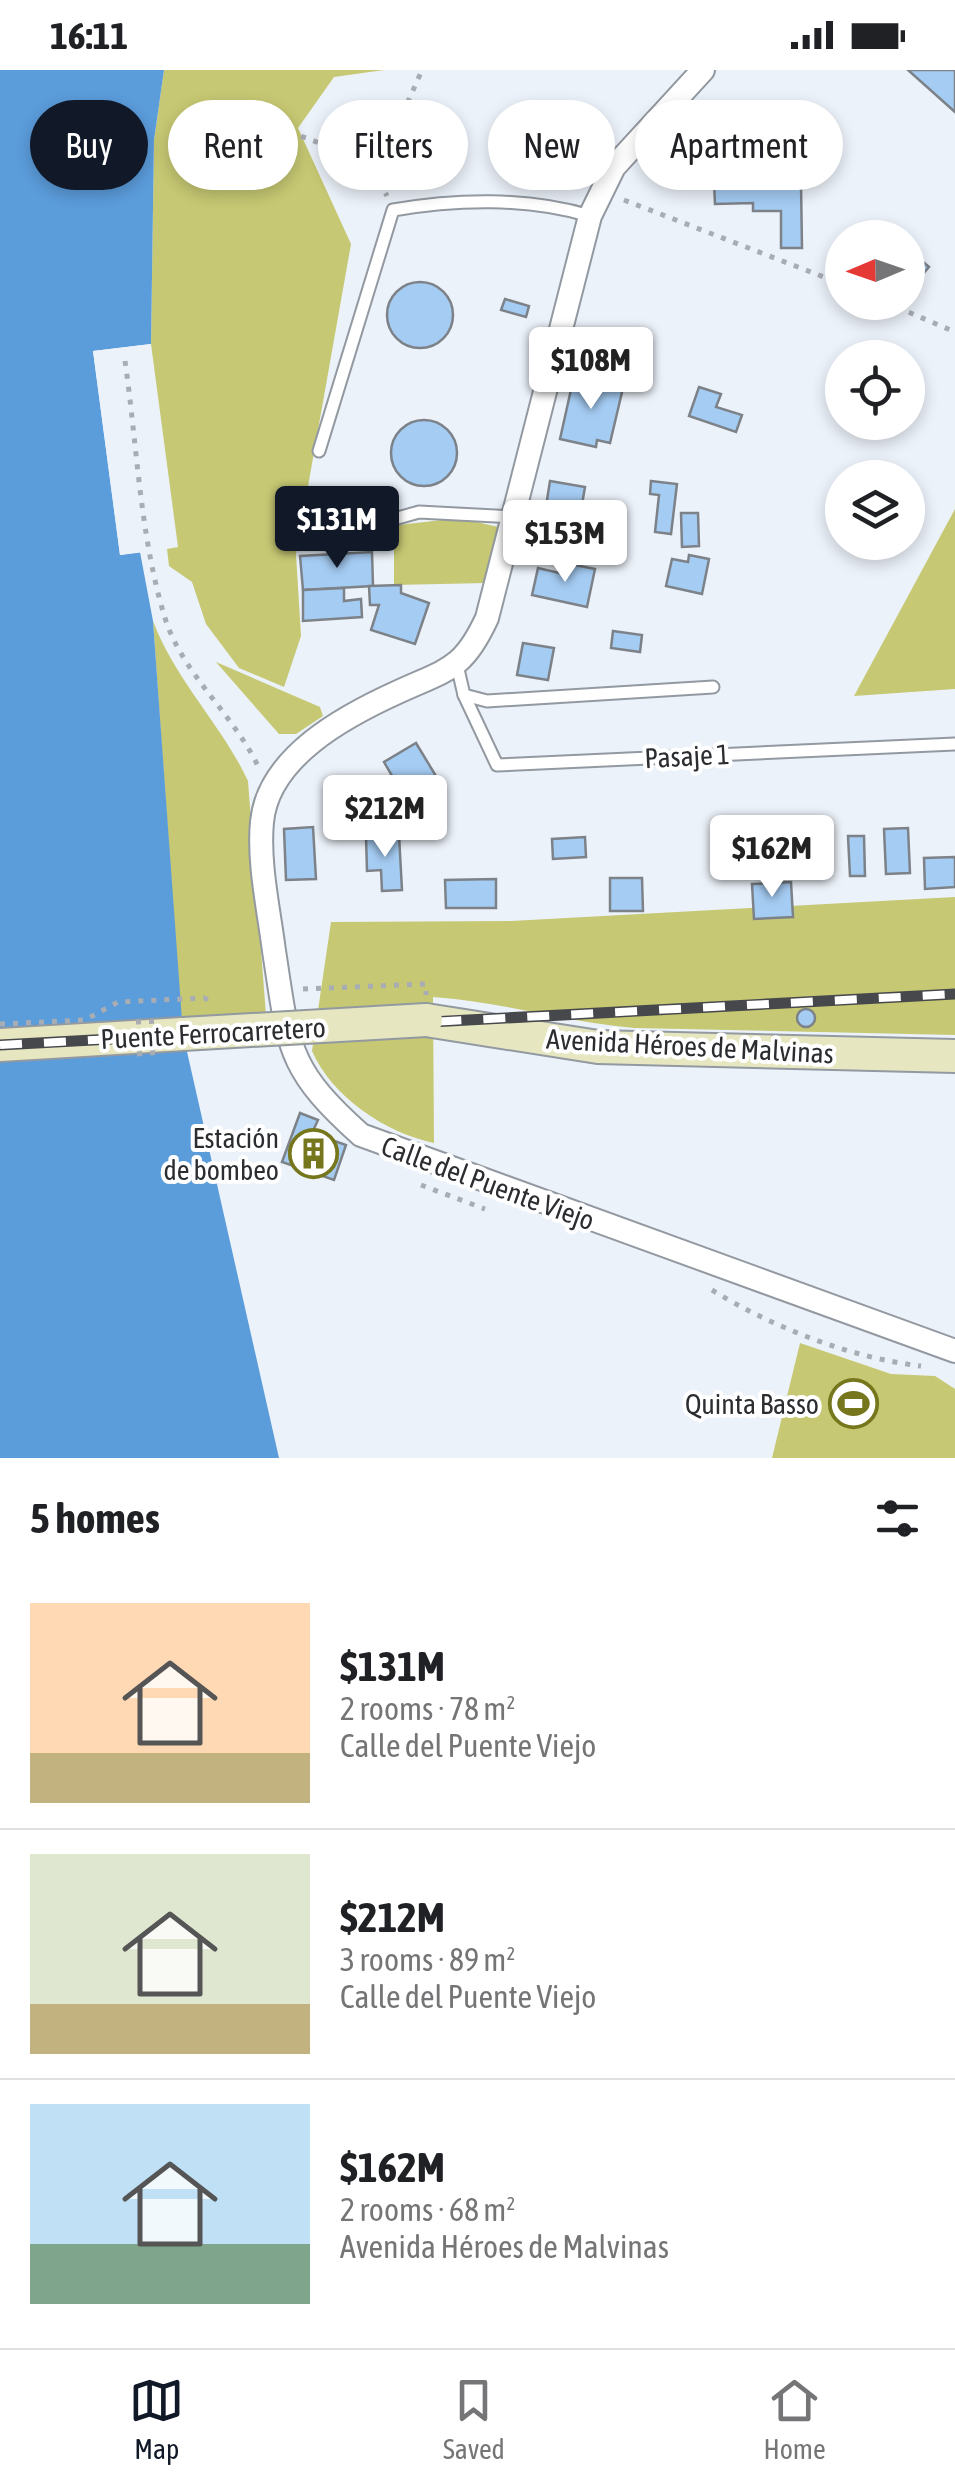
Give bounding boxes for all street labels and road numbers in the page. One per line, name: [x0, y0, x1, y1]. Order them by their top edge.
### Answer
street label: Pasaje 1: [644, 738, 730, 774]
street label: Puente Ferrocarretero: [100, 1011, 326, 1055]
street label: Avenida Héroes de Malvinas: [545, 1022, 835, 1070]
street label: Calle del Puente Viejo: [377, 1130, 599, 1236]

